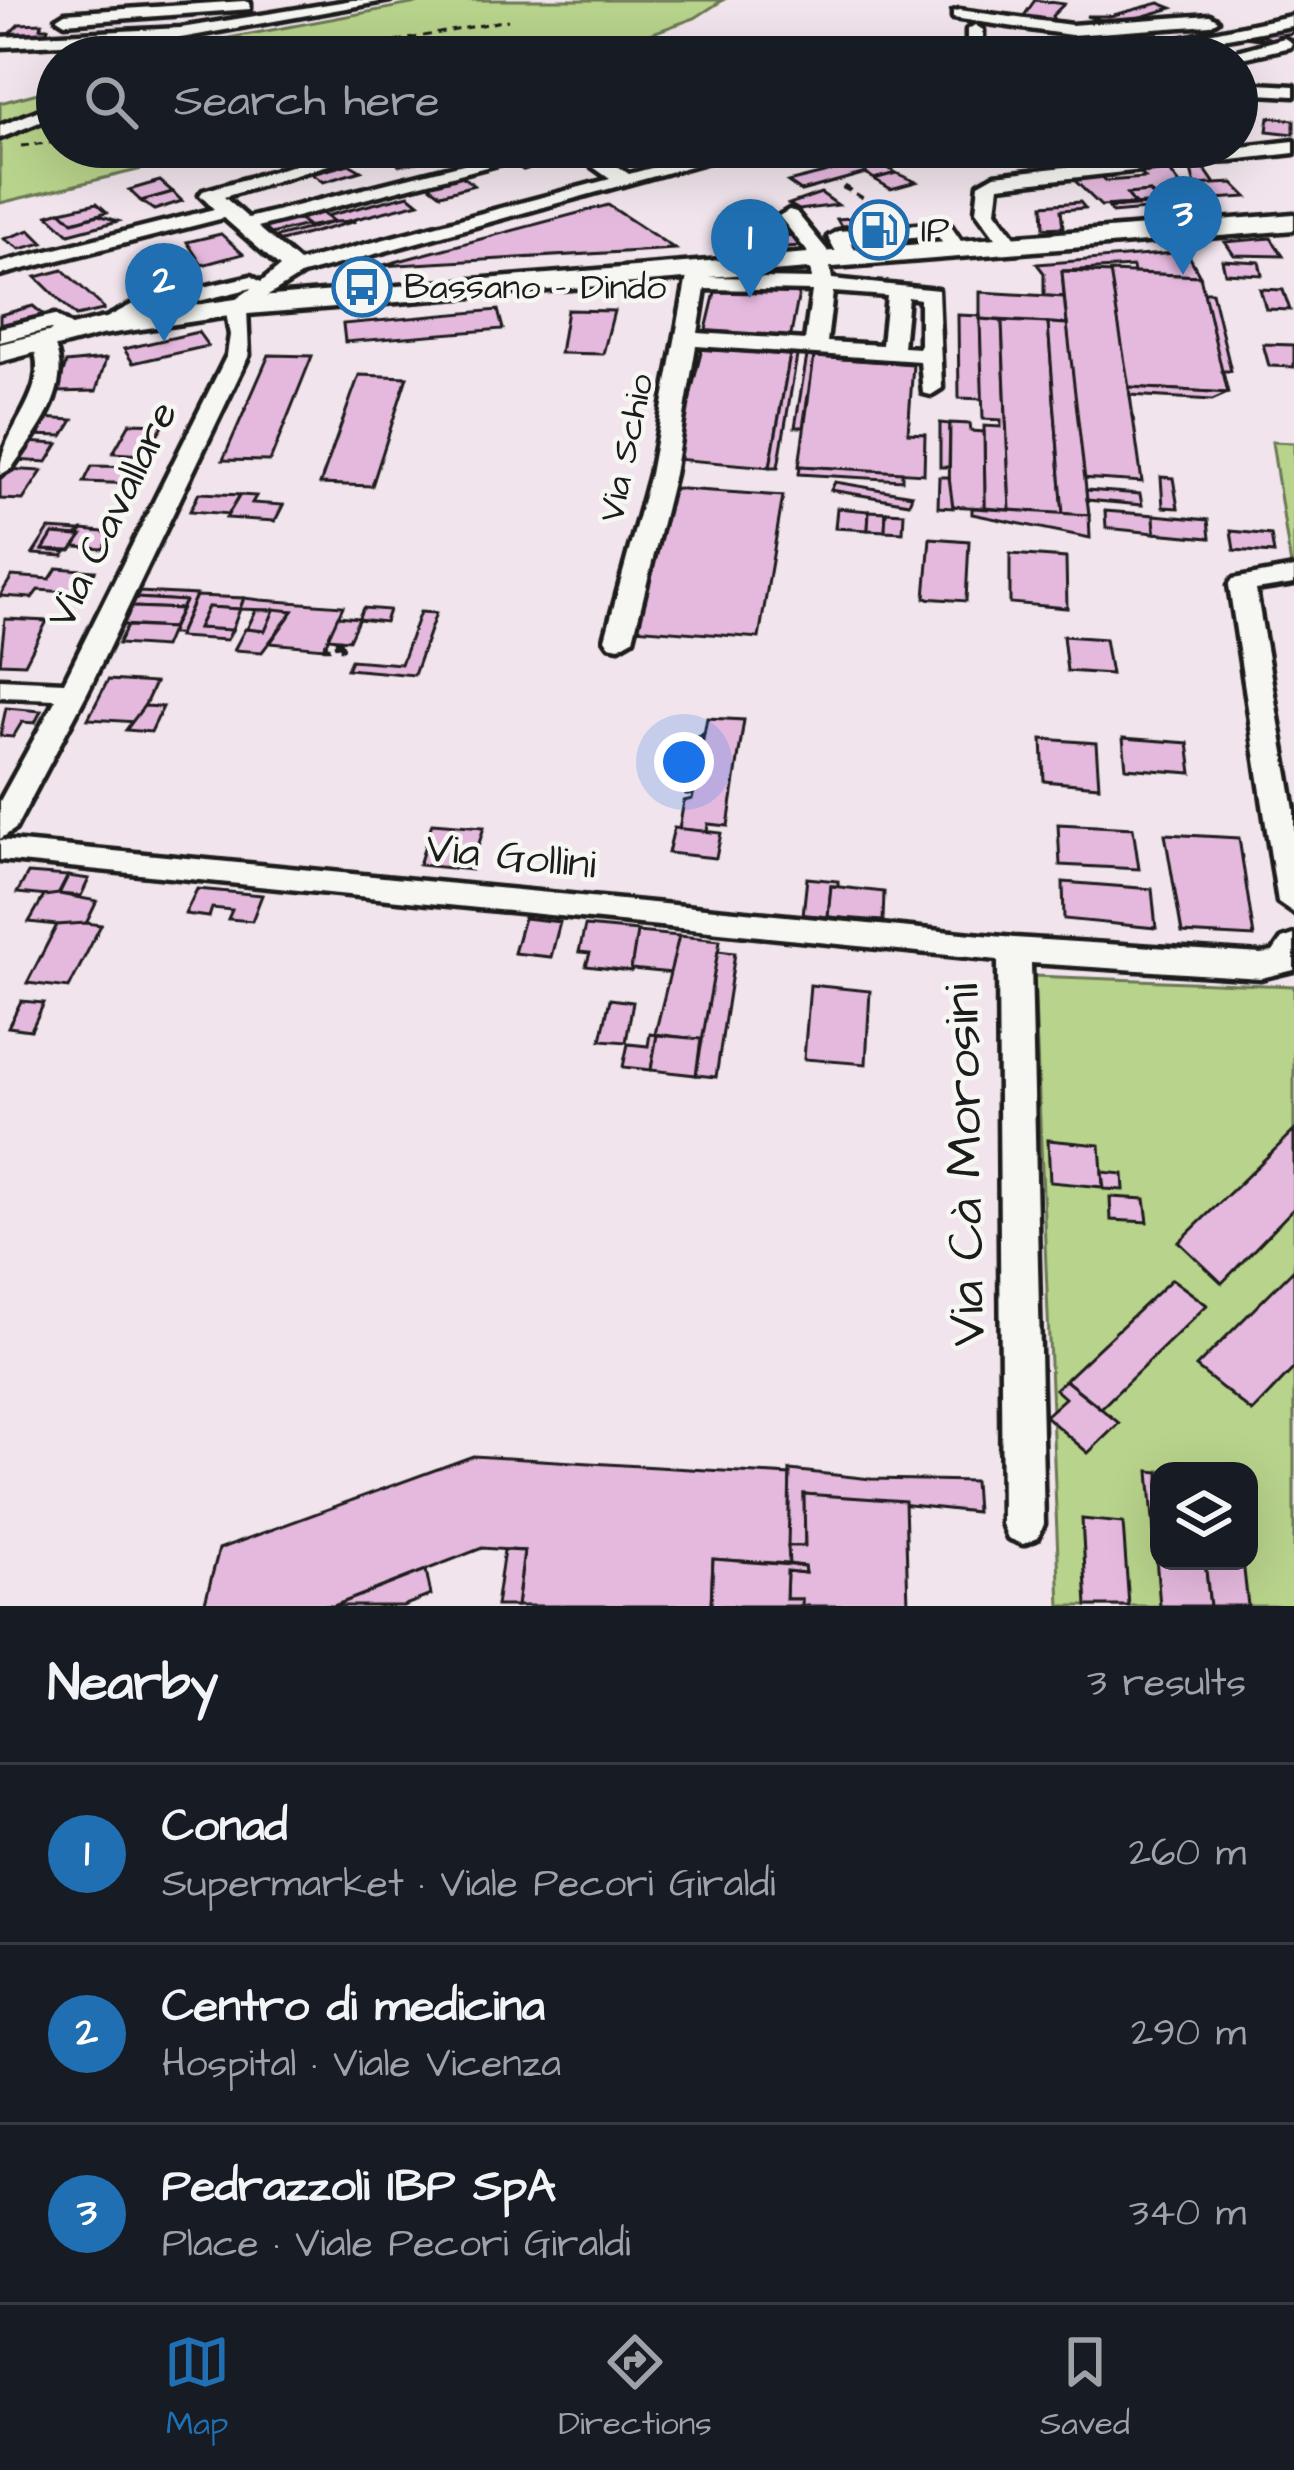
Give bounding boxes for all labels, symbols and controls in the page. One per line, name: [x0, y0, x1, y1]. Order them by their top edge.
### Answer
search box: [36, 36, 1258, 168]
icon: search: [78, 69, 144, 135]
text: Search here: [174, 71, 440, 133]
pin: 3: [1144, 176, 1222, 275]
pin: 1: [711, 199, 789, 298]
fuel station icon: IP: [848, 199, 910, 261]
place label: IP: [921, 205, 949, 256]
pin: 2: [125, 243, 203, 342]
bus stop icon: Bassano - Dindo: [331, 256, 393, 318]
place label: Bassano - Dindo: [404, 262, 666, 313]
street label: Via Schio: [586, 369, 668, 527]
street label: Via Cavallare: [33, 392, 193, 638]
your location: [654, 732, 714, 792]
street label: Via Gollini: [423, 819, 599, 895]
street label: Via Cà Morosini: [927, 983, 1005, 1347]
map controls: [1150, 1462, 1258, 1570]
button: layers: [1150, 1462, 1258, 1570]
text: Nearby: [48, 1649, 218, 1720]
text: 3 results: [1087, 1657, 1246, 1711]
text: Conad: [162, 1796, 288, 1858]
text: 1: [85, 1827, 90, 1881]
text: 260 m: [1129, 1827, 1246, 1881]
text: Supermarket · Viale Pecori Giraldi: [162, 1858, 775, 1912]
text: Centro di medicina: [162, 1976, 545, 2038]
text: 2: [76, 2007, 98, 2061]
text: 290 m: [1131, 2007, 1246, 2061]
text: Hospital · Viale Vicenza: [162, 2038, 561, 2092]
text: Pedrazzoli IBP SpA: [162, 2156, 556, 2218]
text: 3: [77, 2187, 97, 2241]
text: 340 m: [1129, 2187, 1246, 2241]
text: Place · Viale Pecori Giraldi: [162, 2218, 630, 2272]
tab: Map: [164, 2329, 230, 2447]
tab: Directions: [558, 2329, 712, 2447]
tab: Saved: [1040, 2329, 1130, 2447]

